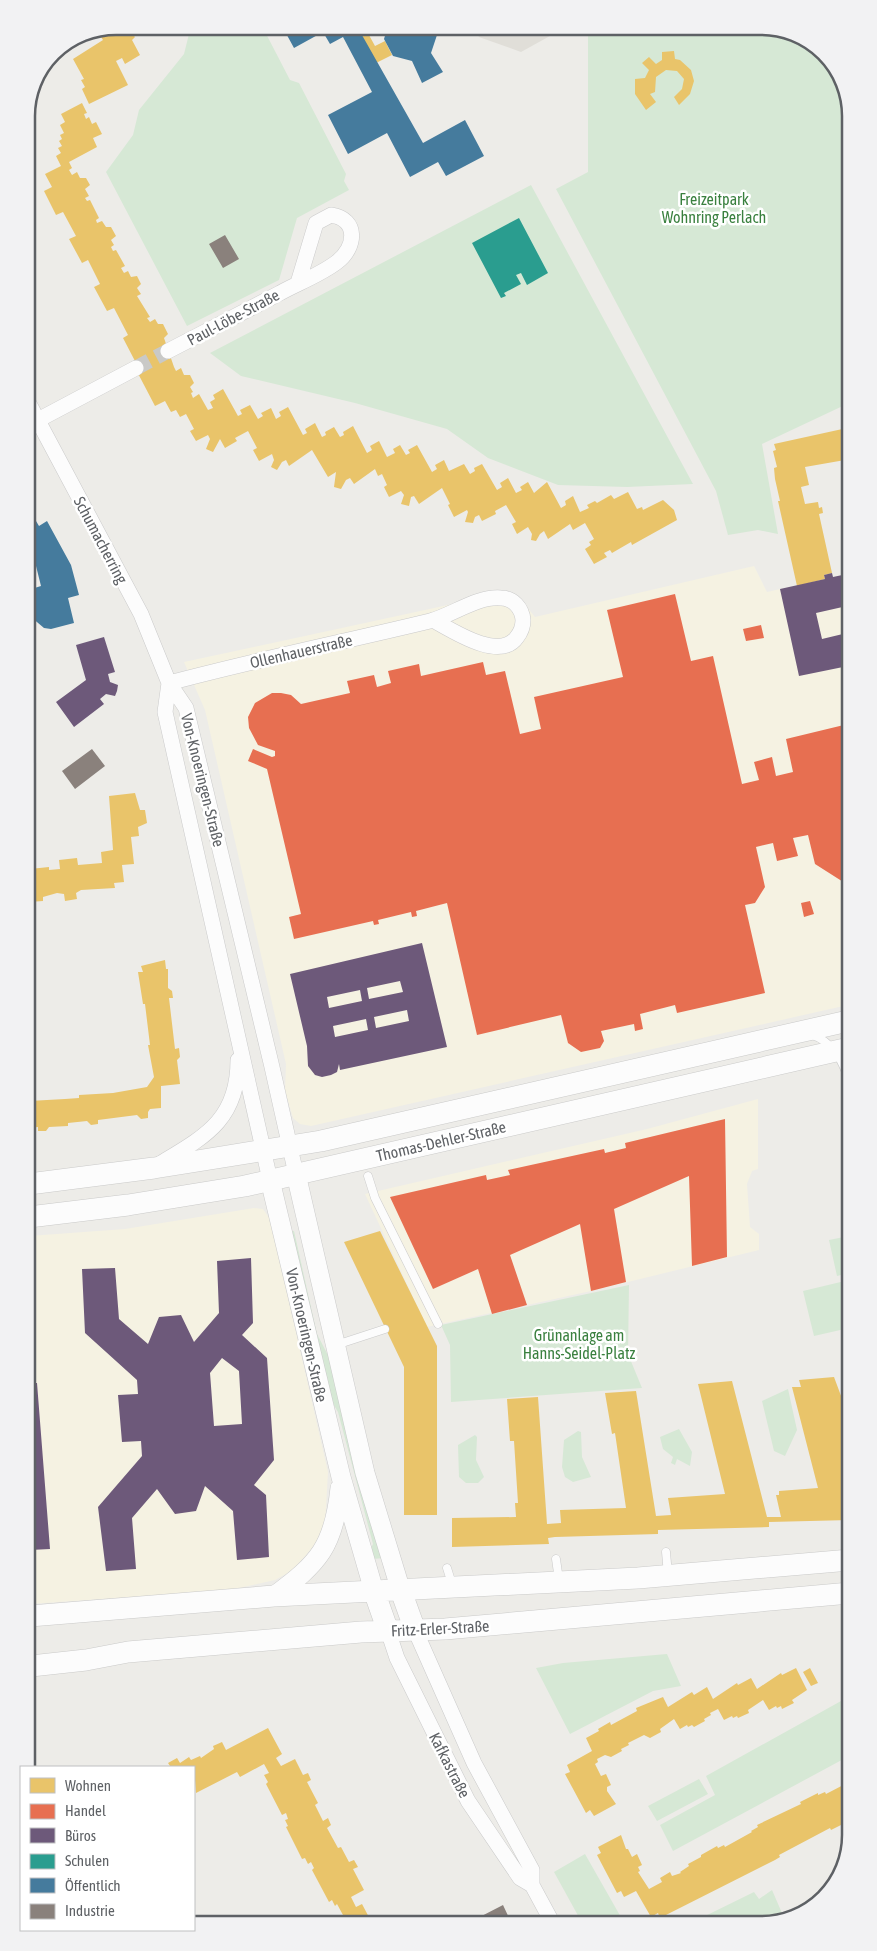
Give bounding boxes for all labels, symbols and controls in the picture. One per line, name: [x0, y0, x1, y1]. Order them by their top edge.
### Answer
park label: Freizeitpark Wohnring Perlach: [662, 190, 766, 227]
street label: Paul-Löbe-Straße: [184, 285, 282, 349]
street label: Schumacherring: [70, 493, 131, 587]
street label: Ollenhauerstraße: [248, 630, 354, 672]
street label: Von-Knoeringen-Straße: [177, 711, 228, 849]
street label: Thomas-Dehler-Straße: [374, 1117, 508, 1165]
street label: Von-Knoeringen-Straße: [282, 1266, 331, 1404]
park label: Grünanlage am Hanns-Seidel-Platz: [523, 1326, 636, 1362]
street label: Fritz-Erler-Straße: [390, 1616, 490, 1640]
street label: Kafkastraße: [426, 1729, 474, 1801]
legend: [20, 1766, 195, 1931]
text: Wohnen: [65, 1777, 111, 1794]
text: Handel: [65, 1802, 106, 1819]
text: Büros: [65, 1827, 96, 1844]
text: Schulen: [65, 1852, 109, 1869]
text: Öffentlich: [65, 1877, 121, 1894]
text: Industrie: [65, 1902, 115, 1919]

